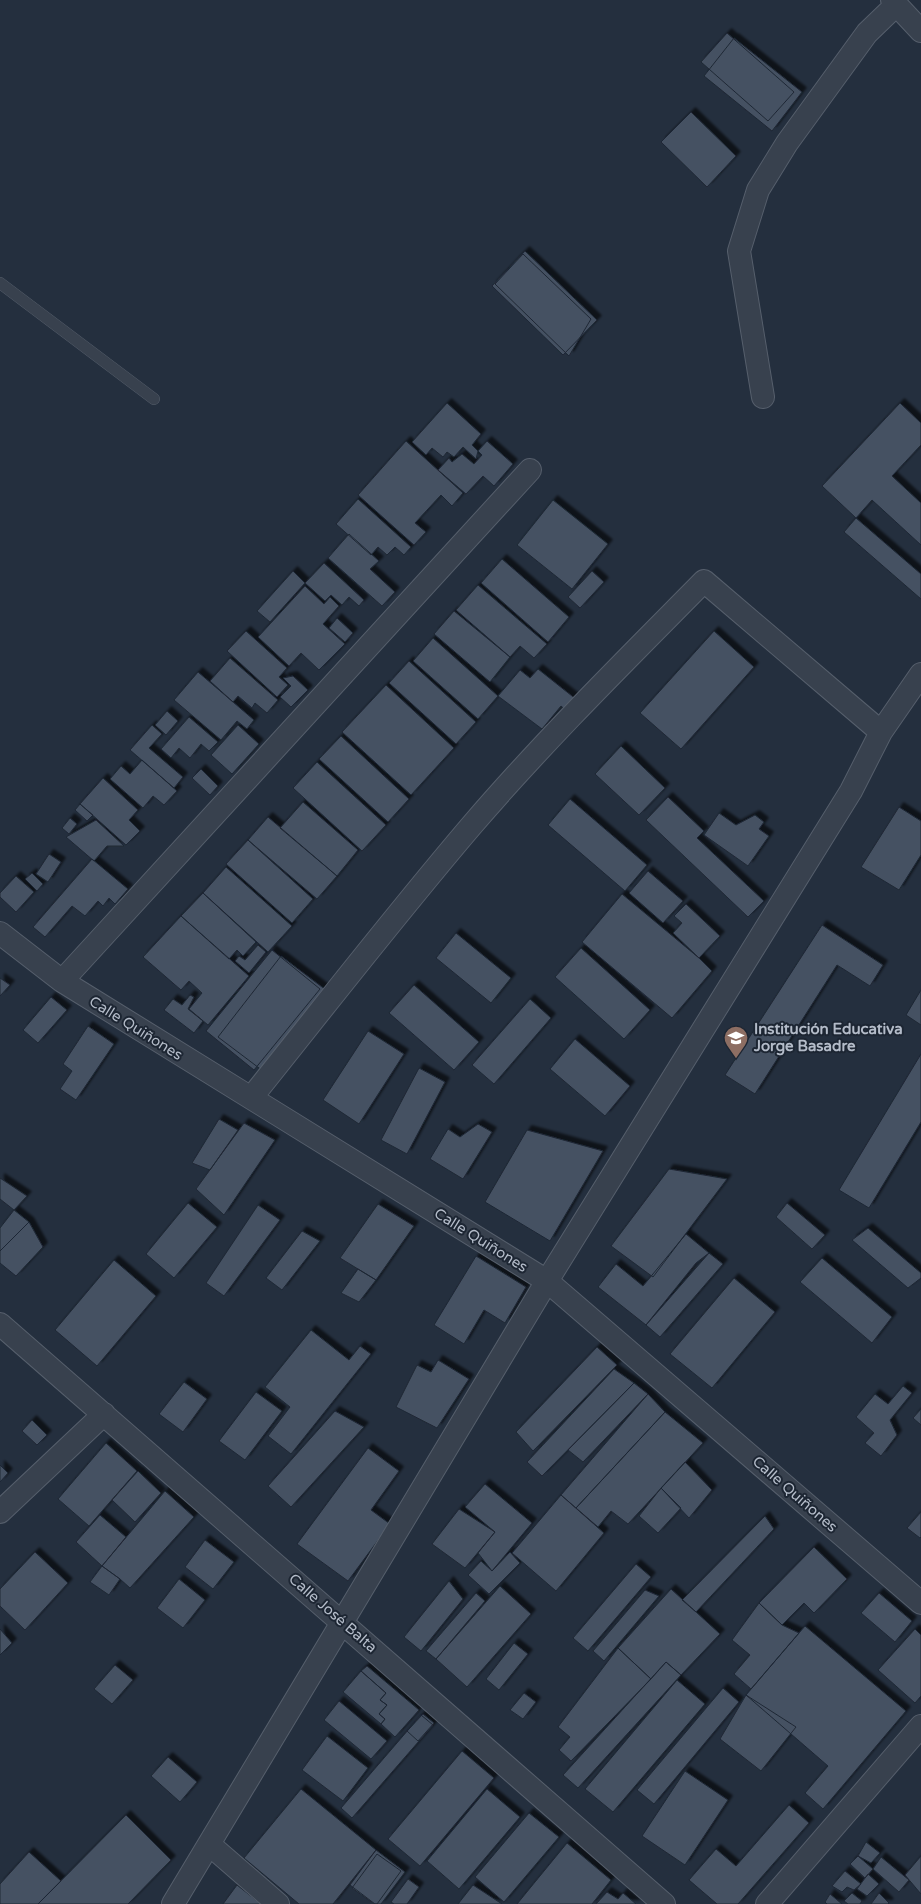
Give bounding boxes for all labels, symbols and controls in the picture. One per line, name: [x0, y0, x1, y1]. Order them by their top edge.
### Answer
street label: Calle Quiñones: [86, 992, 186, 1064]
place label: Institución Educativa Jorge Basadre: [753, 1020, 903, 1056]
school or university icon: Institución Educativa Jorge Basadre: [723, 1025, 749, 1059]
street label: Calle Quiñones: [431, 1204, 531, 1276]
street label: Calle Quiñones: [749, 1452, 841, 1536]
street label: Calle José Balta: [285, 1570, 381, 1656]

